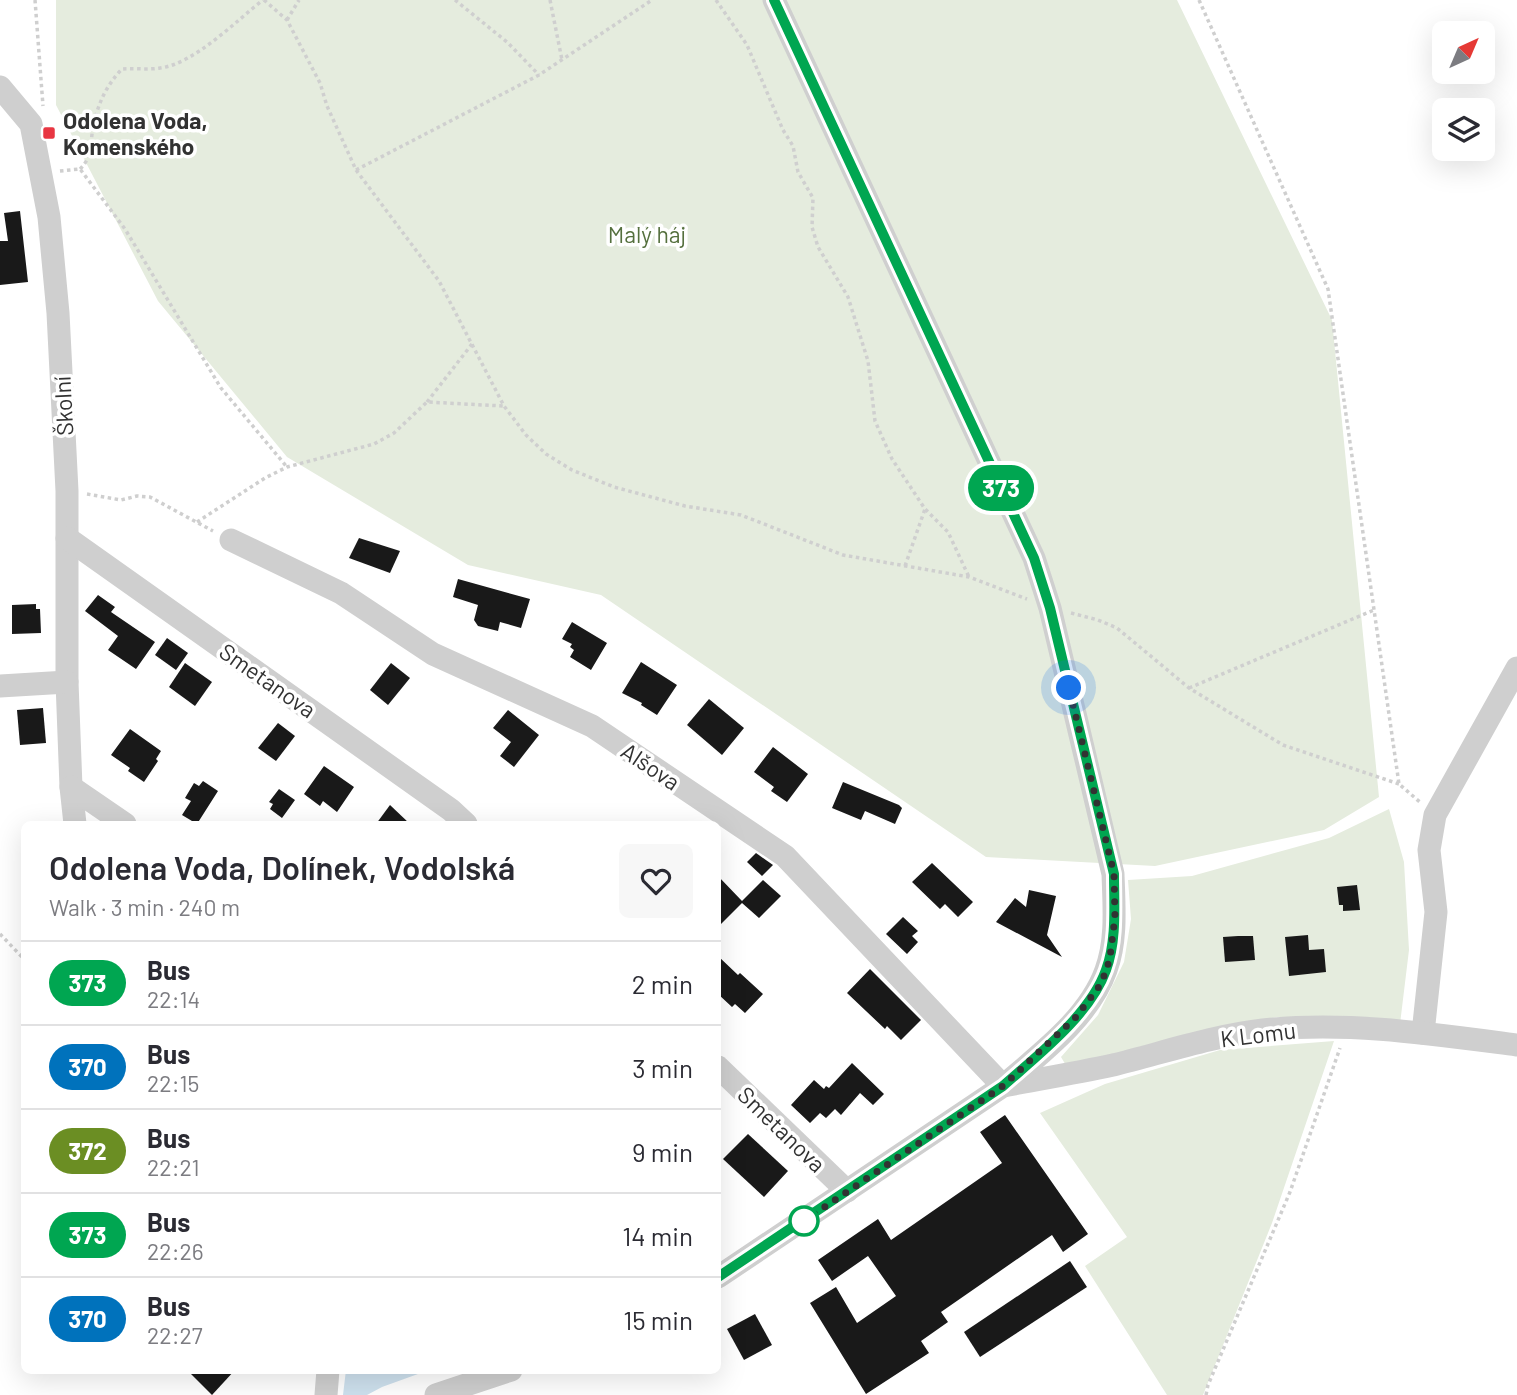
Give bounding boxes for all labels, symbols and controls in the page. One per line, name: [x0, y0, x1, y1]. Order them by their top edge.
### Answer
north arrow: [1432, 21, 1494, 84]
map controls: [1432, 21, 1495, 161]
button: layers: [1432, 98, 1495, 161]
place label: Odolena Voda, Komenského: [63, 106, 208, 160]
marker: Odolena Voda, Komenského: [41, 125, 57, 141]
park label: Malý háj: [608, 220, 686, 248]
street label: Školní: [47, 375, 79, 437]
line badge: 373: [961, 465, 1041, 511]
text: 373: [982, 473, 1020, 502]
street label: Smetanova: [214, 637, 322, 723]
your location: [1051, 670, 1086, 705]
street label: Alšova: [616, 736, 686, 796]
button: heart: [619, 844, 693, 918]
text: Odolena Voda, Dolínek, Vodolská: [49, 847, 515, 887]
text: Walk · 3 min · 240 m: [49, 893, 240, 921]
text: Bus: [147, 954, 190, 985]
text: 373: [69, 968, 106, 997]
text: 2 min: [632, 968, 693, 999]
text: 22:14: [147, 985, 200, 1013]
street label: K Lomu: [1219, 1015, 1297, 1053]
text: Bus: [147, 1038, 190, 1069]
text: 370: [68, 1052, 107, 1081]
text: 3 min: [632, 1052, 693, 1083]
text: 22:15: [147, 1069, 199, 1097]
street label: Smetanova: [732, 1080, 832, 1178]
text: Bus: [147, 1122, 190, 1153]
text: 372: [68, 1136, 107, 1165]
text: 9 min: [632, 1136, 693, 1167]
text: 22:21: [147, 1153, 200, 1181]
text: Bus: [147, 1206, 190, 1237]
unlabelled marker: [789, 1206, 819, 1236]
text: 373: [69, 1220, 106, 1249]
text: 14 min: [622, 1220, 693, 1251]
text: 22:26: [147, 1237, 204, 1265]
text: Bus: [147, 1290, 190, 1321]
text: 370: [68, 1304, 107, 1333]
text: 15 min: [623, 1304, 693, 1335]
text: 22:27: [147, 1321, 203, 1349]

